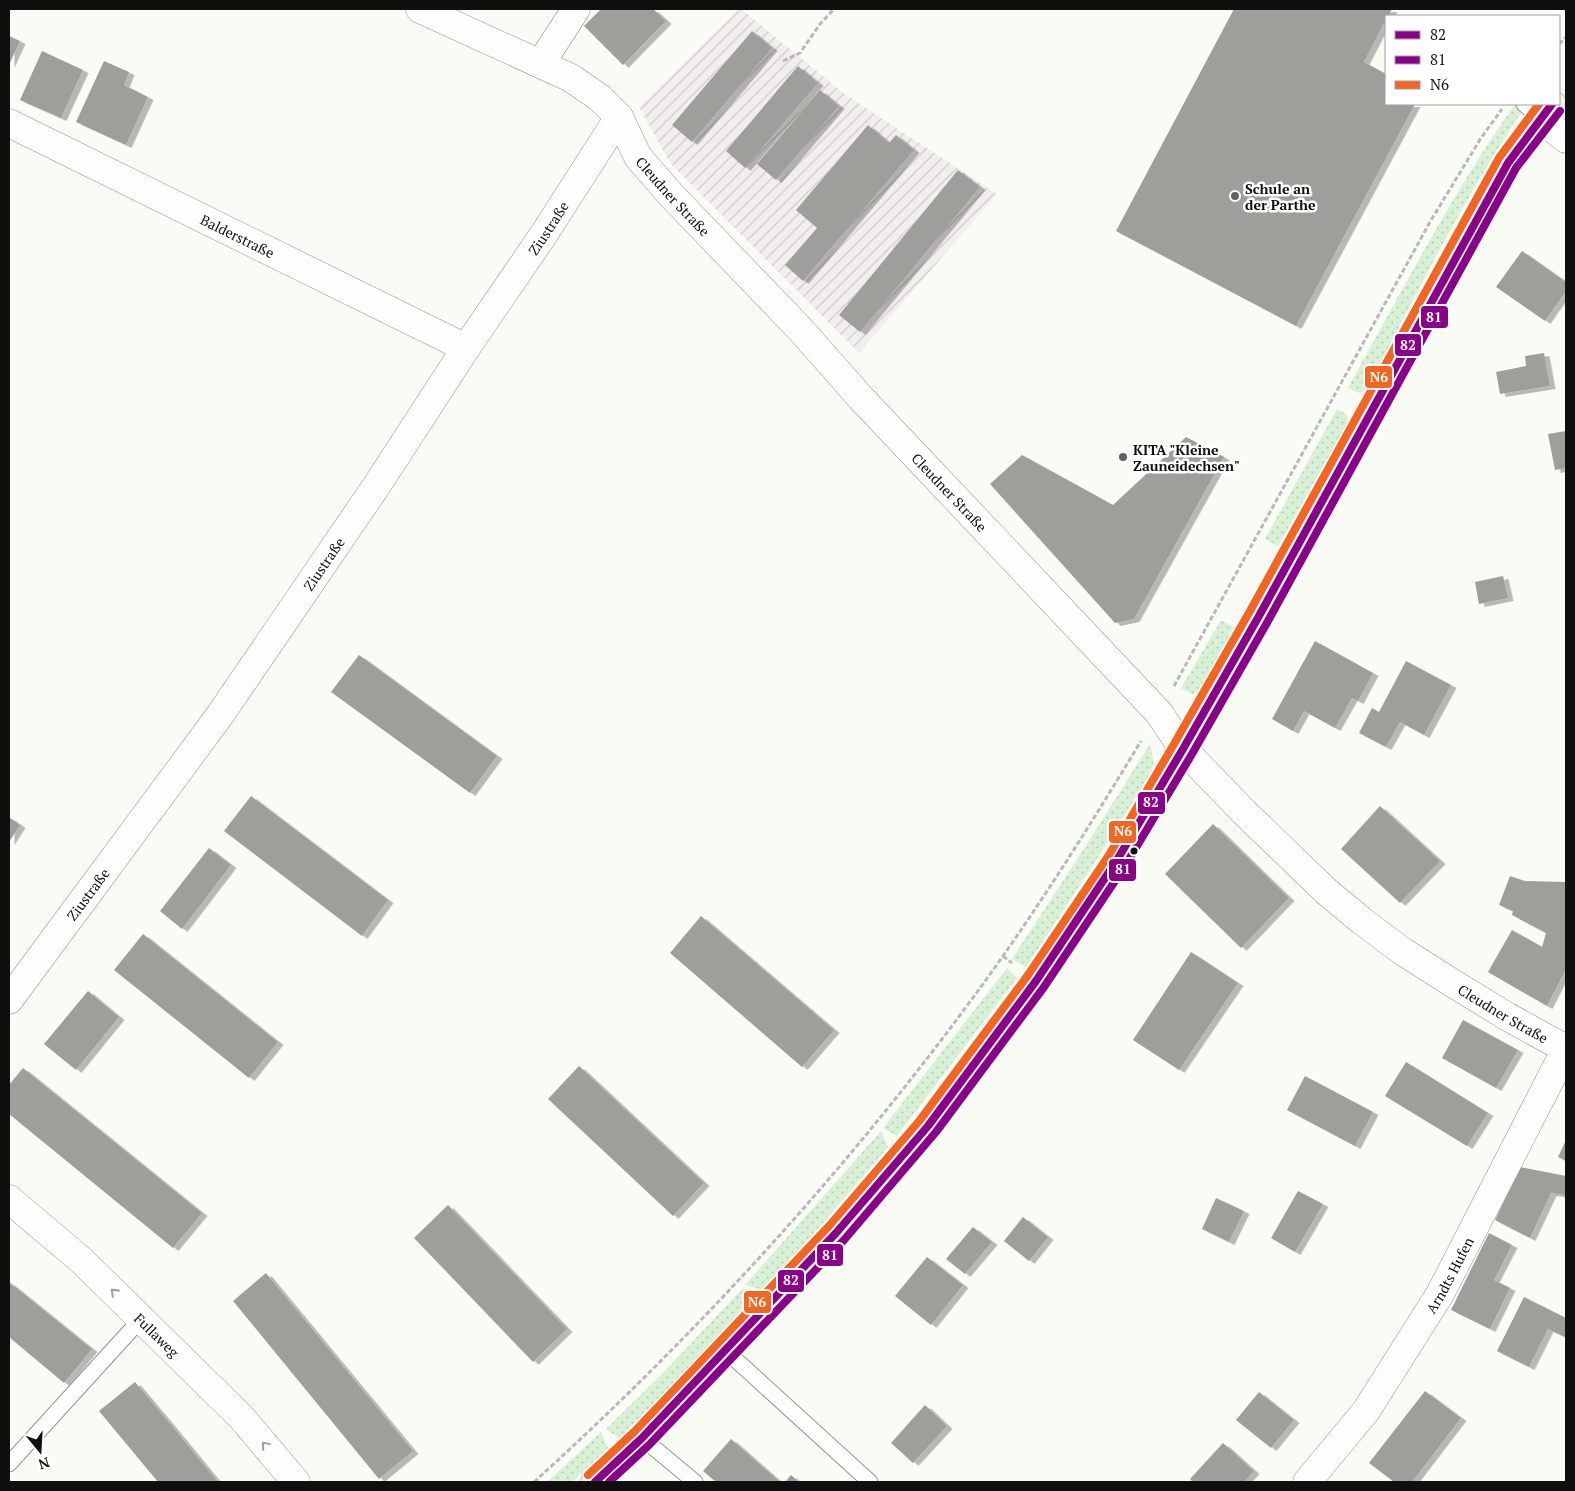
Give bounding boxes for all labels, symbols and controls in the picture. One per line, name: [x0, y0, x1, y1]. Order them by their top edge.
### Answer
legend: [1385, 15, 1560, 105]
text: 82: [1430, 24, 1446, 44]
text: 81: [1430, 49, 1446, 69]
text: N6: [1430, 74, 1449, 94]
street label: Cleudner Straße: [632, 152, 715, 240]
place label: Schule an der Parthe: [1245, 179, 1316, 214]
marker: Schule an der Parthe: [1229, 190, 1241, 202]
street label: Ziustraße: [523, 197, 572, 258]
street label: Balderstraße: [198, 209, 278, 262]
line badge: 81: [1420, 305, 1449, 329]
text: 81: [1426, 307, 1442, 326]
line badge: 82: [1394, 333, 1422, 357]
text: 82: [1400, 335, 1416, 354]
line badge: N6: [1364, 365, 1393, 389]
text: N6: [1370, 367, 1388, 386]
place label: KITA "Kleine Zauneidechsen": [1133, 440, 1240, 475]
street label: Cleudner Straße: [908, 448, 992, 535]
marker: KITA "Kleine Zauneidechsen": [1117, 451, 1129, 463]
street label: Ziustraße: [298, 533, 348, 594]
line badge: 82: [1137, 791, 1166, 815]
text: 82: [1143, 792, 1159, 811]
line badge: N6: [1108, 820, 1137, 844]
text: N6: [1114, 821, 1132, 840]
unlabelled marker: [1129, 846, 1139, 856]
line badge: 81: [1108, 858, 1137, 882]
text: 81: [1115, 859, 1131, 878]
street label: Ziustraße: [62, 864, 113, 924]
street label: Cleudner Straße: [1455, 979, 1552, 1047]
street label: Arndts Hufen: [1421, 1233, 1478, 1317]
line badge: 81: [816, 1243, 844, 1267]
text: 81: [822, 1245, 838, 1264]
line badge: 82: [777, 1269, 805, 1293]
text: 82: [783, 1270, 799, 1289]
one-way arrow: [110, 1289, 119, 1298]
line badge: N6: [743, 1290, 772, 1314]
text: N6: [748, 1292, 766, 1311]
street label: Fullaweg: [131, 1308, 184, 1361]
north arrow: [15, 1426, 65, 1476]
one-way arrow: [262, 1442, 270, 1451]
text: N: [36, 1453, 52, 1475]

